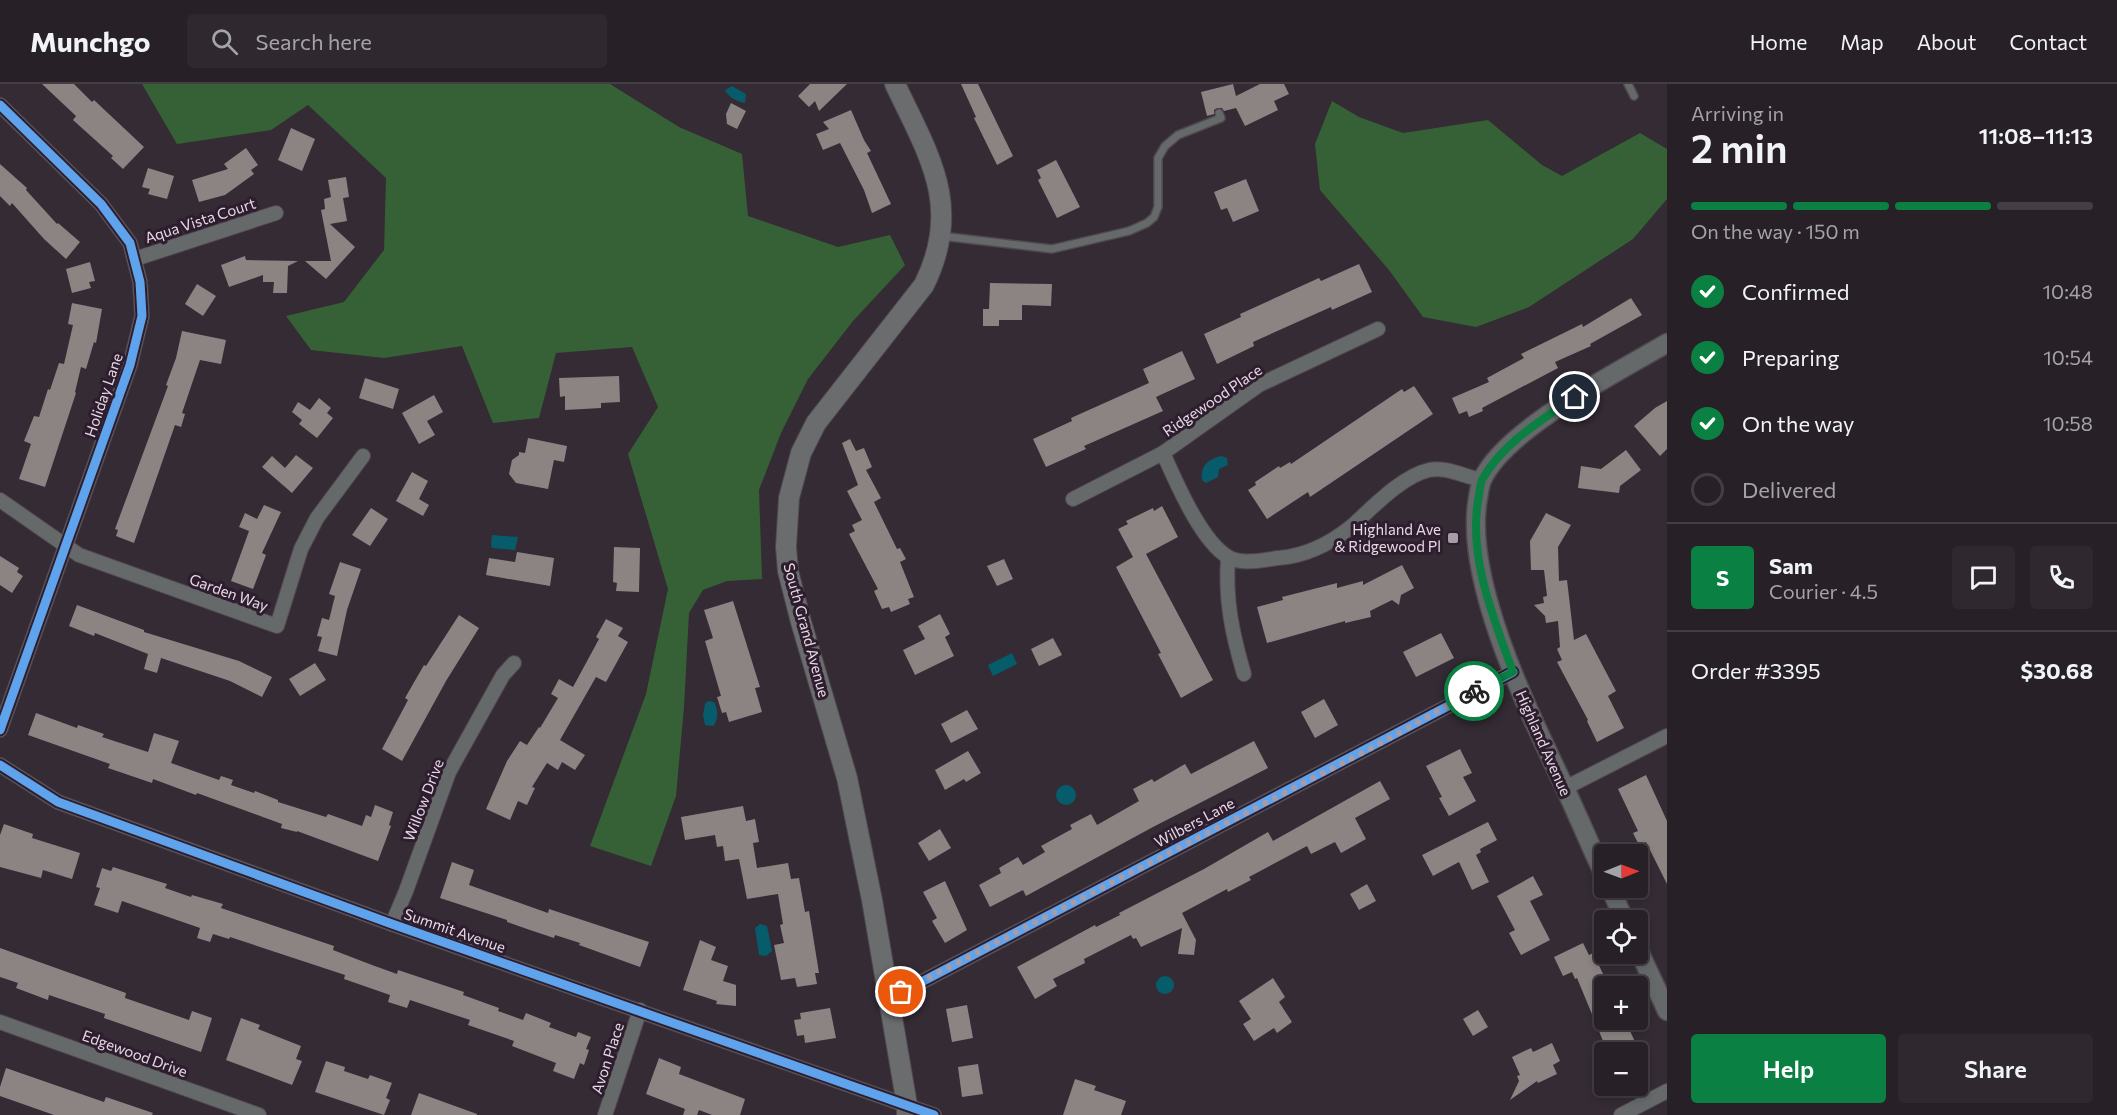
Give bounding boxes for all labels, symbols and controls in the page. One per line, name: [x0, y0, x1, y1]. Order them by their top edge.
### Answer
search box: [187, 14, 607, 68]
text: Munchgo: [30, 24, 151, 58]
icon: search: [208, 25, 241, 58]
text: Search here: [256, 28, 372, 55]
text: Home: [1750, 29, 1807, 54]
text: Map: [1840, 29, 1884, 54]
text: About: [1917, 29, 1976, 54]
text: Contact: [2009, 29, 2087, 54]
text: Arriving in: [1691, 101, 1784, 125]
text: 11:08–11:13: [1979, 122, 2093, 149]
text: 2 min: [1691, 123, 1788, 171]
street label: Aqua Vista Court: [142, 194, 258, 246]
text: On the way · 150 m: [1691, 219, 1860, 243]
icon: check: [1691, 275, 1724, 308]
text: Confirmed: [1742, 278, 1849, 305]
text: 10:48: [2043, 279, 2093, 303]
icon: check: [1691, 341, 1724, 374]
text: Preparing: [1742, 344, 1839, 371]
text: 10:54: [2043, 345, 2093, 369]
street label: Holiday Lane: [80, 350, 126, 439]
street label: Ridgewood Place: [1159, 360, 1265, 440]
pin: [1549, 371, 1600, 422]
icon: home: [1558, 380, 1591, 413]
icon: check: [1691, 407, 1724, 440]
text: On the way: [1742, 410, 1854, 437]
text: 10:58: [2043, 411, 2093, 435]
text: Delivered: [1742, 476, 1836, 503]
place label: Highland Ave & Ridgewood Pl: [1334, 520, 1441, 555]
marker: Highland Ave & Ridgewood Pl: [1446, 531, 1460, 545]
button: chat: [1952, 546, 2015, 609]
button: phone: [2030, 546, 2093, 609]
text: Sam: [1769, 552, 1813, 579]
street label: South Grand Avenue: [780, 561, 834, 699]
text: S: [1716, 564, 1729, 591]
street label: Garden Way: [187, 569, 271, 615]
text: Courier · 4.5: [1769, 579, 1878, 603]
text: Order #3395: [1691, 657, 1821, 684]
text: $30.68: [2021, 657, 2093, 684]
courier: [1444, 661, 1504, 721]
icon: bike: [1458, 675, 1491, 708]
street label: Highland Avenue: [1513, 687, 1575, 799]
street label: Willow Drive: [399, 756, 447, 844]
street label: Wilbers Lane: [1151, 793, 1237, 851]
north arrow: [1594, 844, 1648, 898]
map controls: [1594, 844, 1648, 1096]
street label: Summit Avenue: [402, 904, 508, 956]
button: locate: [1594, 910, 1648, 964]
pin: [875, 966, 926, 1017]
icon: bag: [884, 975, 917, 1008]
button: +: [1594, 976, 1648, 1030]
street label: Avon Place: [587, 1020, 627, 1096]
street label: Edgewood Drive: [80, 1026, 190, 1080]
button: Help: [1691, 1034, 1886, 1103]
button: Share: [1898, 1034, 2093, 1103]
button: −: [1594, 1042, 1648, 1096]

